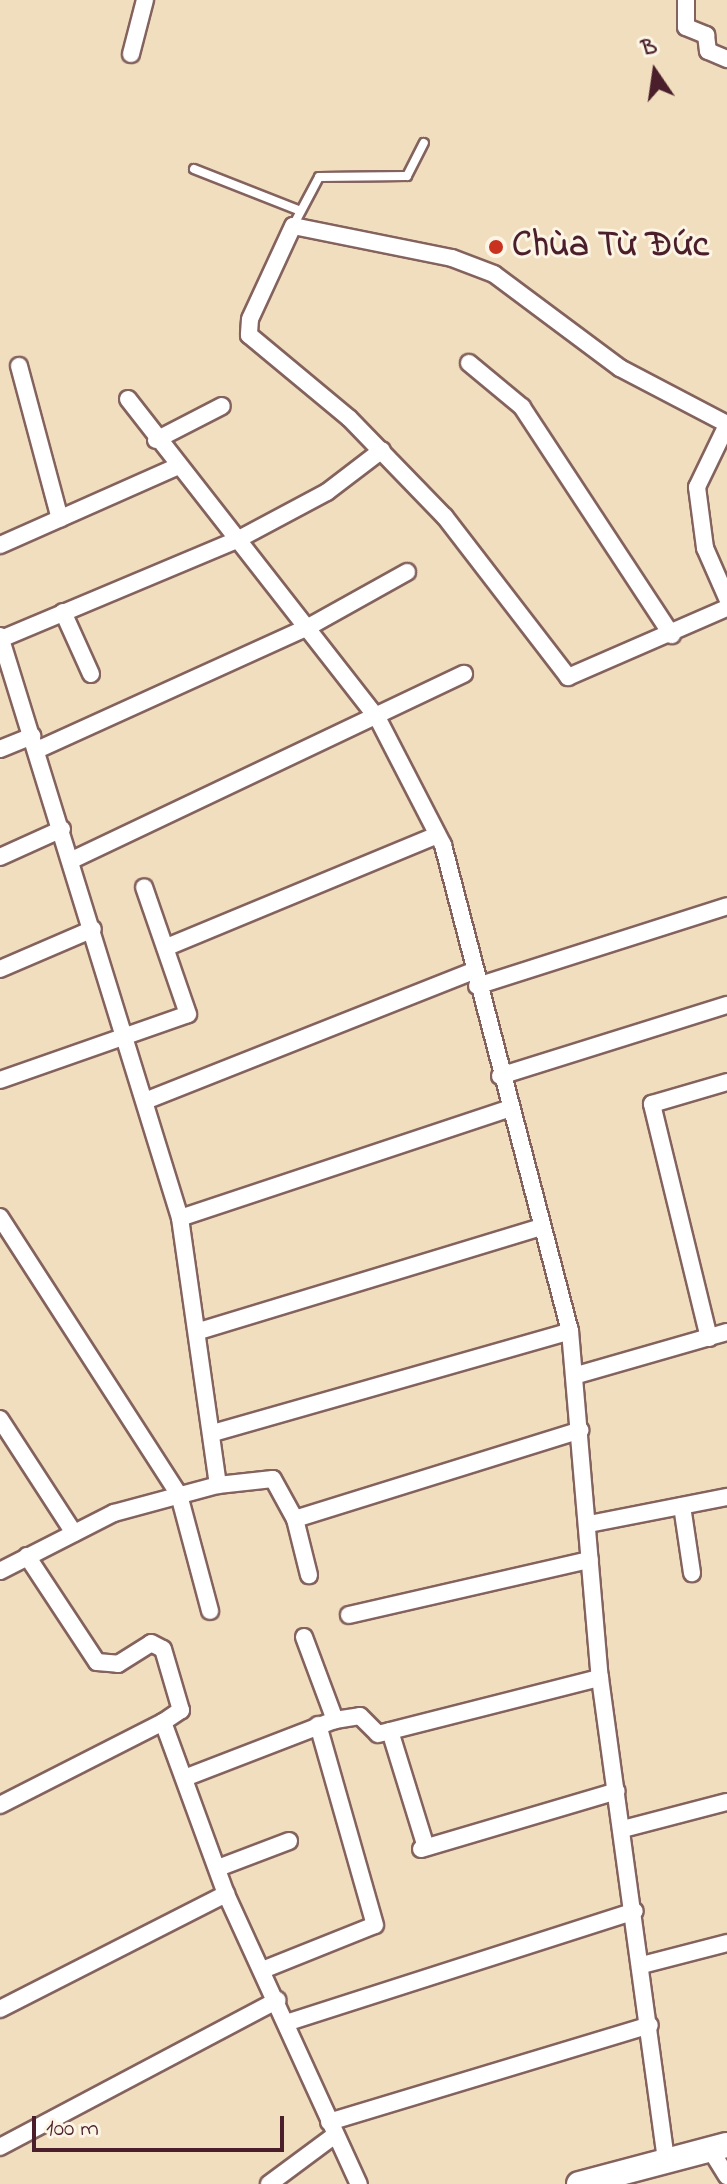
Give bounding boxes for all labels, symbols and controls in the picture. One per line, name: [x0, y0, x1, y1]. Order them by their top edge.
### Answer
text: B: [639, 31, 660, 66]
north arrow: [615, 32, 695, 112]
place label: Chùa Từ Đức: [512, 225, 709, 269]
marker: Chùa Từ Đức: [487, 238, 505, 256]
scale bar: [36, 2100, 288, 2150]
text: 100 m: [46, 2112, 99, 2147]

